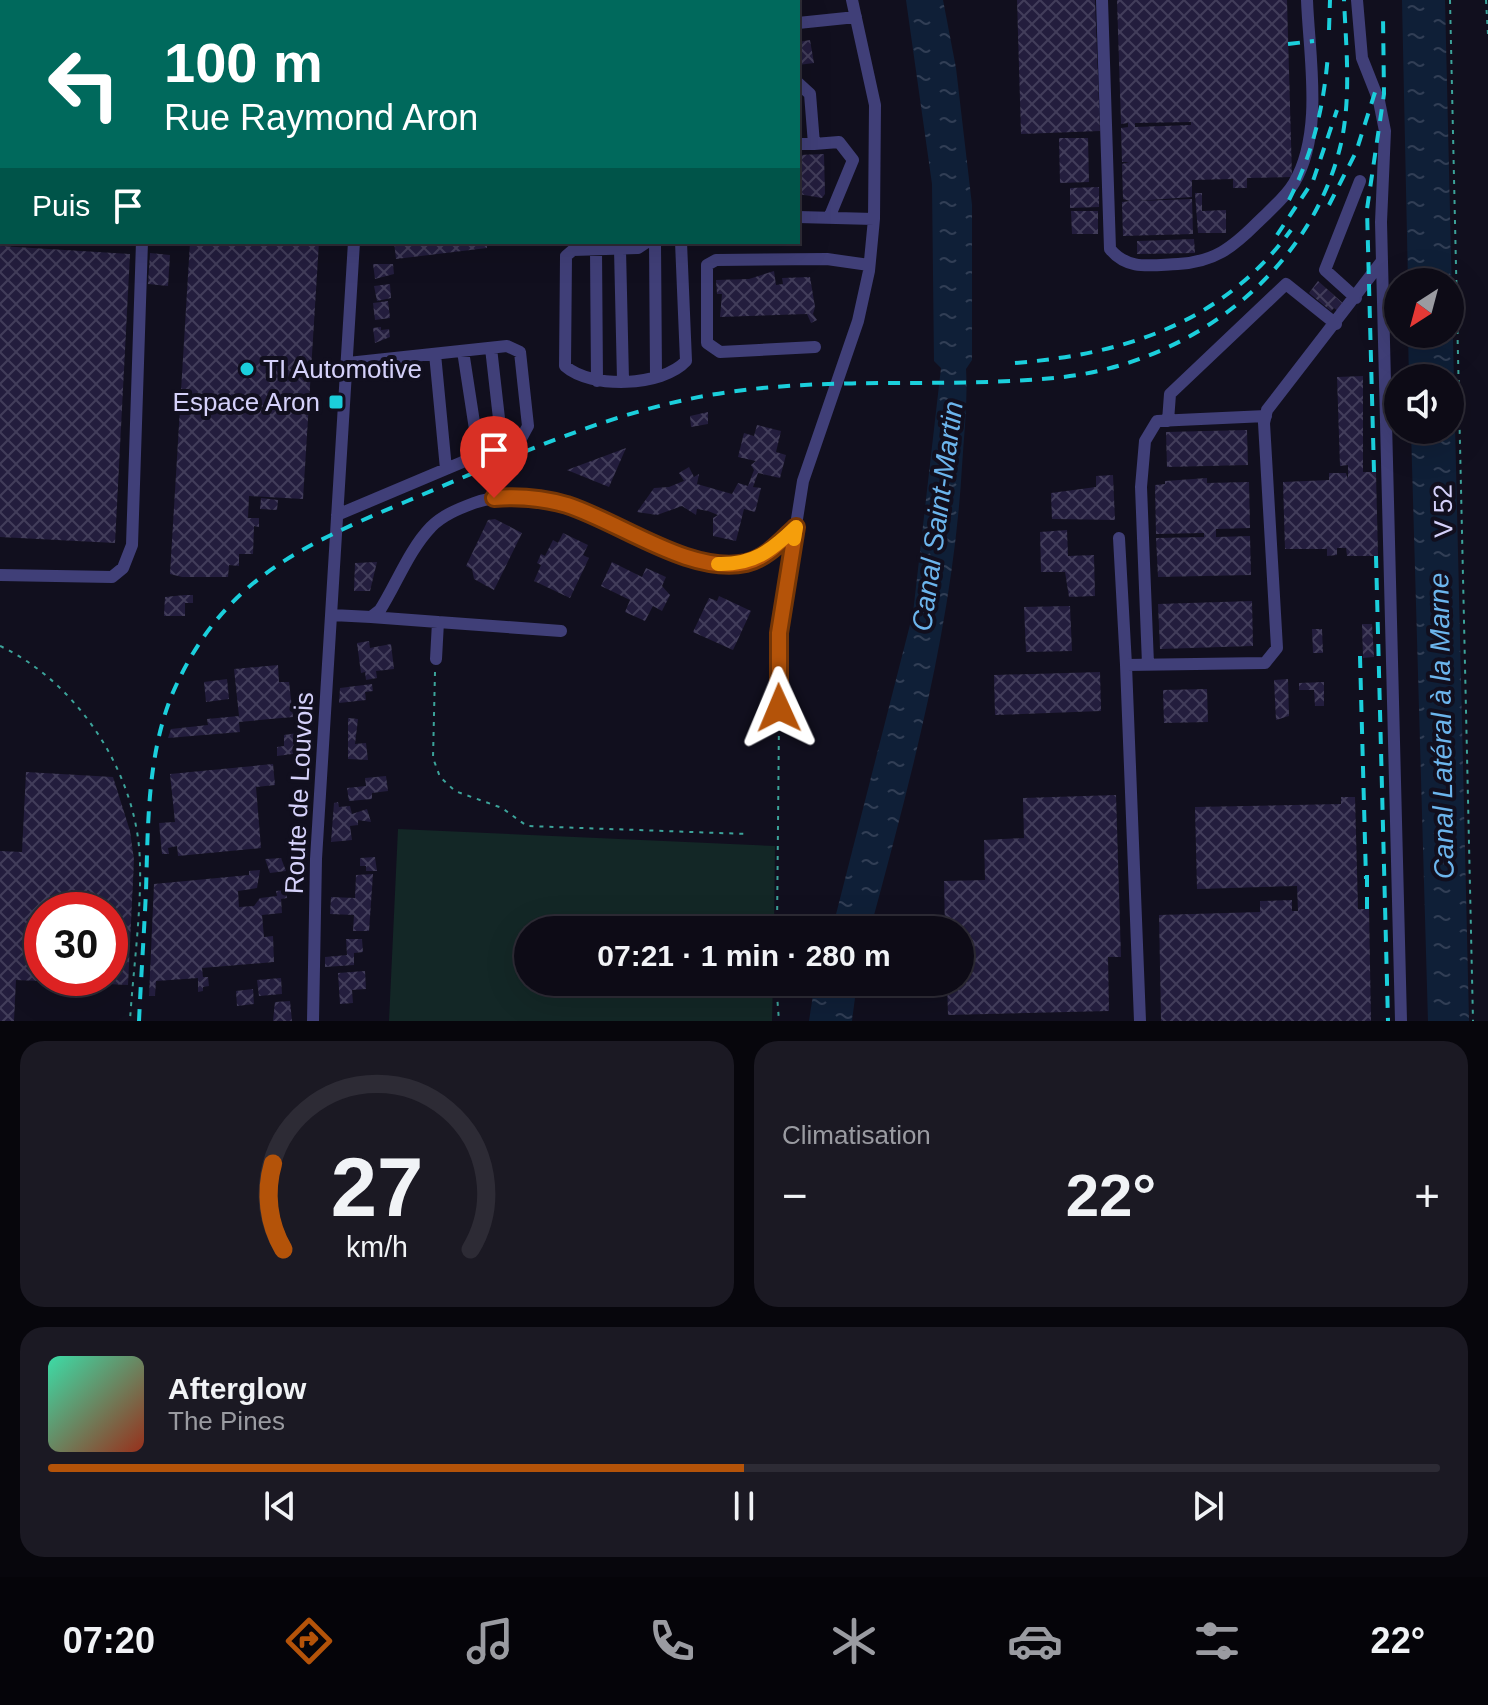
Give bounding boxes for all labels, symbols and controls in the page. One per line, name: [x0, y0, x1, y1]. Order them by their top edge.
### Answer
text: 100 m: [164, 31, 323, 94]
icon: left: [32, 32, 136, 136]
text: Rue Raymond Aron: [164, 97, 478, 138]
icon: arrive: [106, 184, 150, 228]
text: Puis: [32, 189, 90, 222]
north arrow: [1384, 268, 1464, 348]
map controls: [1384, 268, 1464, 444]
place label: TI Automotive: [263, 354, 422, 384]
marker: TI Automotive: [238, 360, 256, 378]
button: sound: [1384, 364, 1464, 444]
place label: Espace Aron: [173, 387, 320, 417]
marker: Espace Aron: [327, 393, 345, 411]
water label: Canal Saint-Martin: [906, 399, 969, 633]
pin: [460, 416, 528, 498]
icon: arrive: [472, 428, 516, 472]
street label: V 52: [1428, 484, 1458, 538]
water label: Canal Latéral à la Marne: [1423, 572, 1460, 880]
position arrow: [737, 666, 821, 750]
street label: Route de Louvois: [279, 691, 319, 895]
speed limit sign: 30: [24, 892, 128, 996]
text: 07:21 · 1 min · 280 m: [597, 939, 891, 972]
text: Climatisation: [782, 1120, 931, 1150]
text: 27: [331, 1141, 423, 1234]
text: 22°: [1066, 1162, 1156, 1229]
text: −: [782, 1171, 808, 1220]
text: +: [1414, 1171, 1440, 1220]
text: km/h: [346, 1231, 408, 1263]
text: Afterglow: [168, 1372, 306, 1405]
text: The Pines: [168, 1406, 285, 1436]
icon: previous: [258, 1484, 302, 1528]
icon: pause: [722, 1484, 766, 1528]
icon: next: [1186, 1484, 1230, 1528]
icon: directions: [281, 1613, 337, 1669]
icon: music: [462, 1613, 518, 1669]
icon: phone: [644, 1613, 700, 1669]
icon: climate: [826, 1613, 882, 1669]
icon: car: [1007, 1613, 1063, 1669]
icon: filters: [1189, 1613, 1245, 1669]
text: 07:20: [63, 1620, 155, 1661]
text: 22°: [1371, 1620, 1425, 1661]

